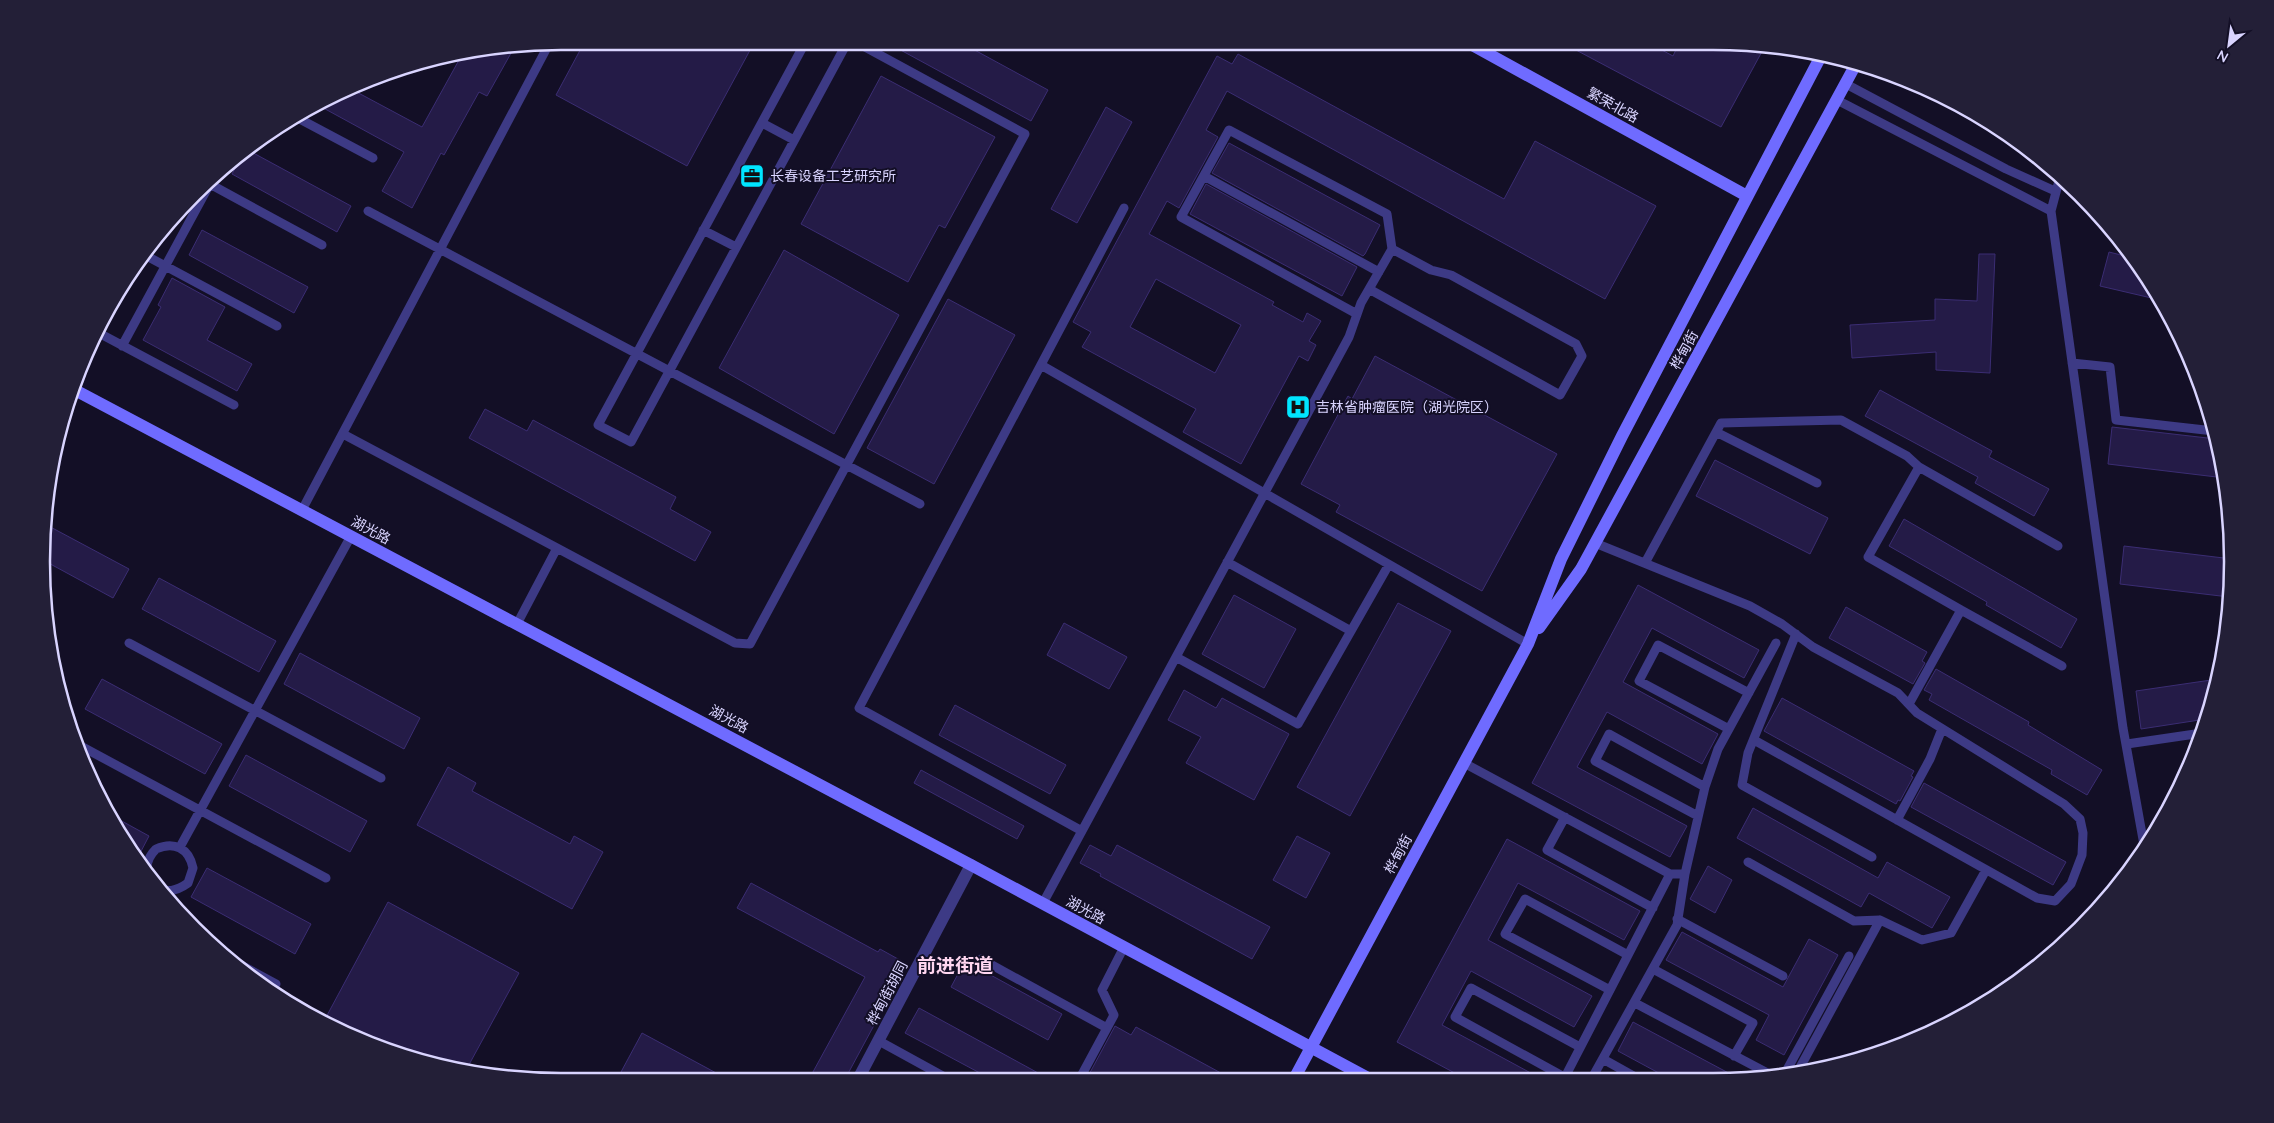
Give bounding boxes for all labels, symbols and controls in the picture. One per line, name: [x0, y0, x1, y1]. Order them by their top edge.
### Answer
north arrow: [2204, 20, 2254, 70]
text: N: [2214, 46, 2232, 67]
street label: 繁荣北路: [1584, 84, 1642, 126]
office icon: 长春设备工艺研究所: [739, 163, 765, 189]
place label: 长春设备工艺研究所: [770, 167, 896, 185]
street label: 桦甸街: [1666, 327, 1702, 373]
hospital icon: 吉林省肿瘤医院（湖光院区）: [1285, 394, 1311, 420]
place label: 吉林省肿瘤医院（湖光院区）: [1316, 398, 1498, 416]
street label: 湖光路: [348, 512, 394, 548]
street label: 湖光路: [706, 701, 752, 737]
street label: 桦甸街: [1380, 831, 1416, 877]
street label: 湖光路: [1063, 892, 1109, 928]
district label: 前进街道: [917, 953, 993, 977]
street label: 桦甸街胡同: [863, 958, 911, 1028]

